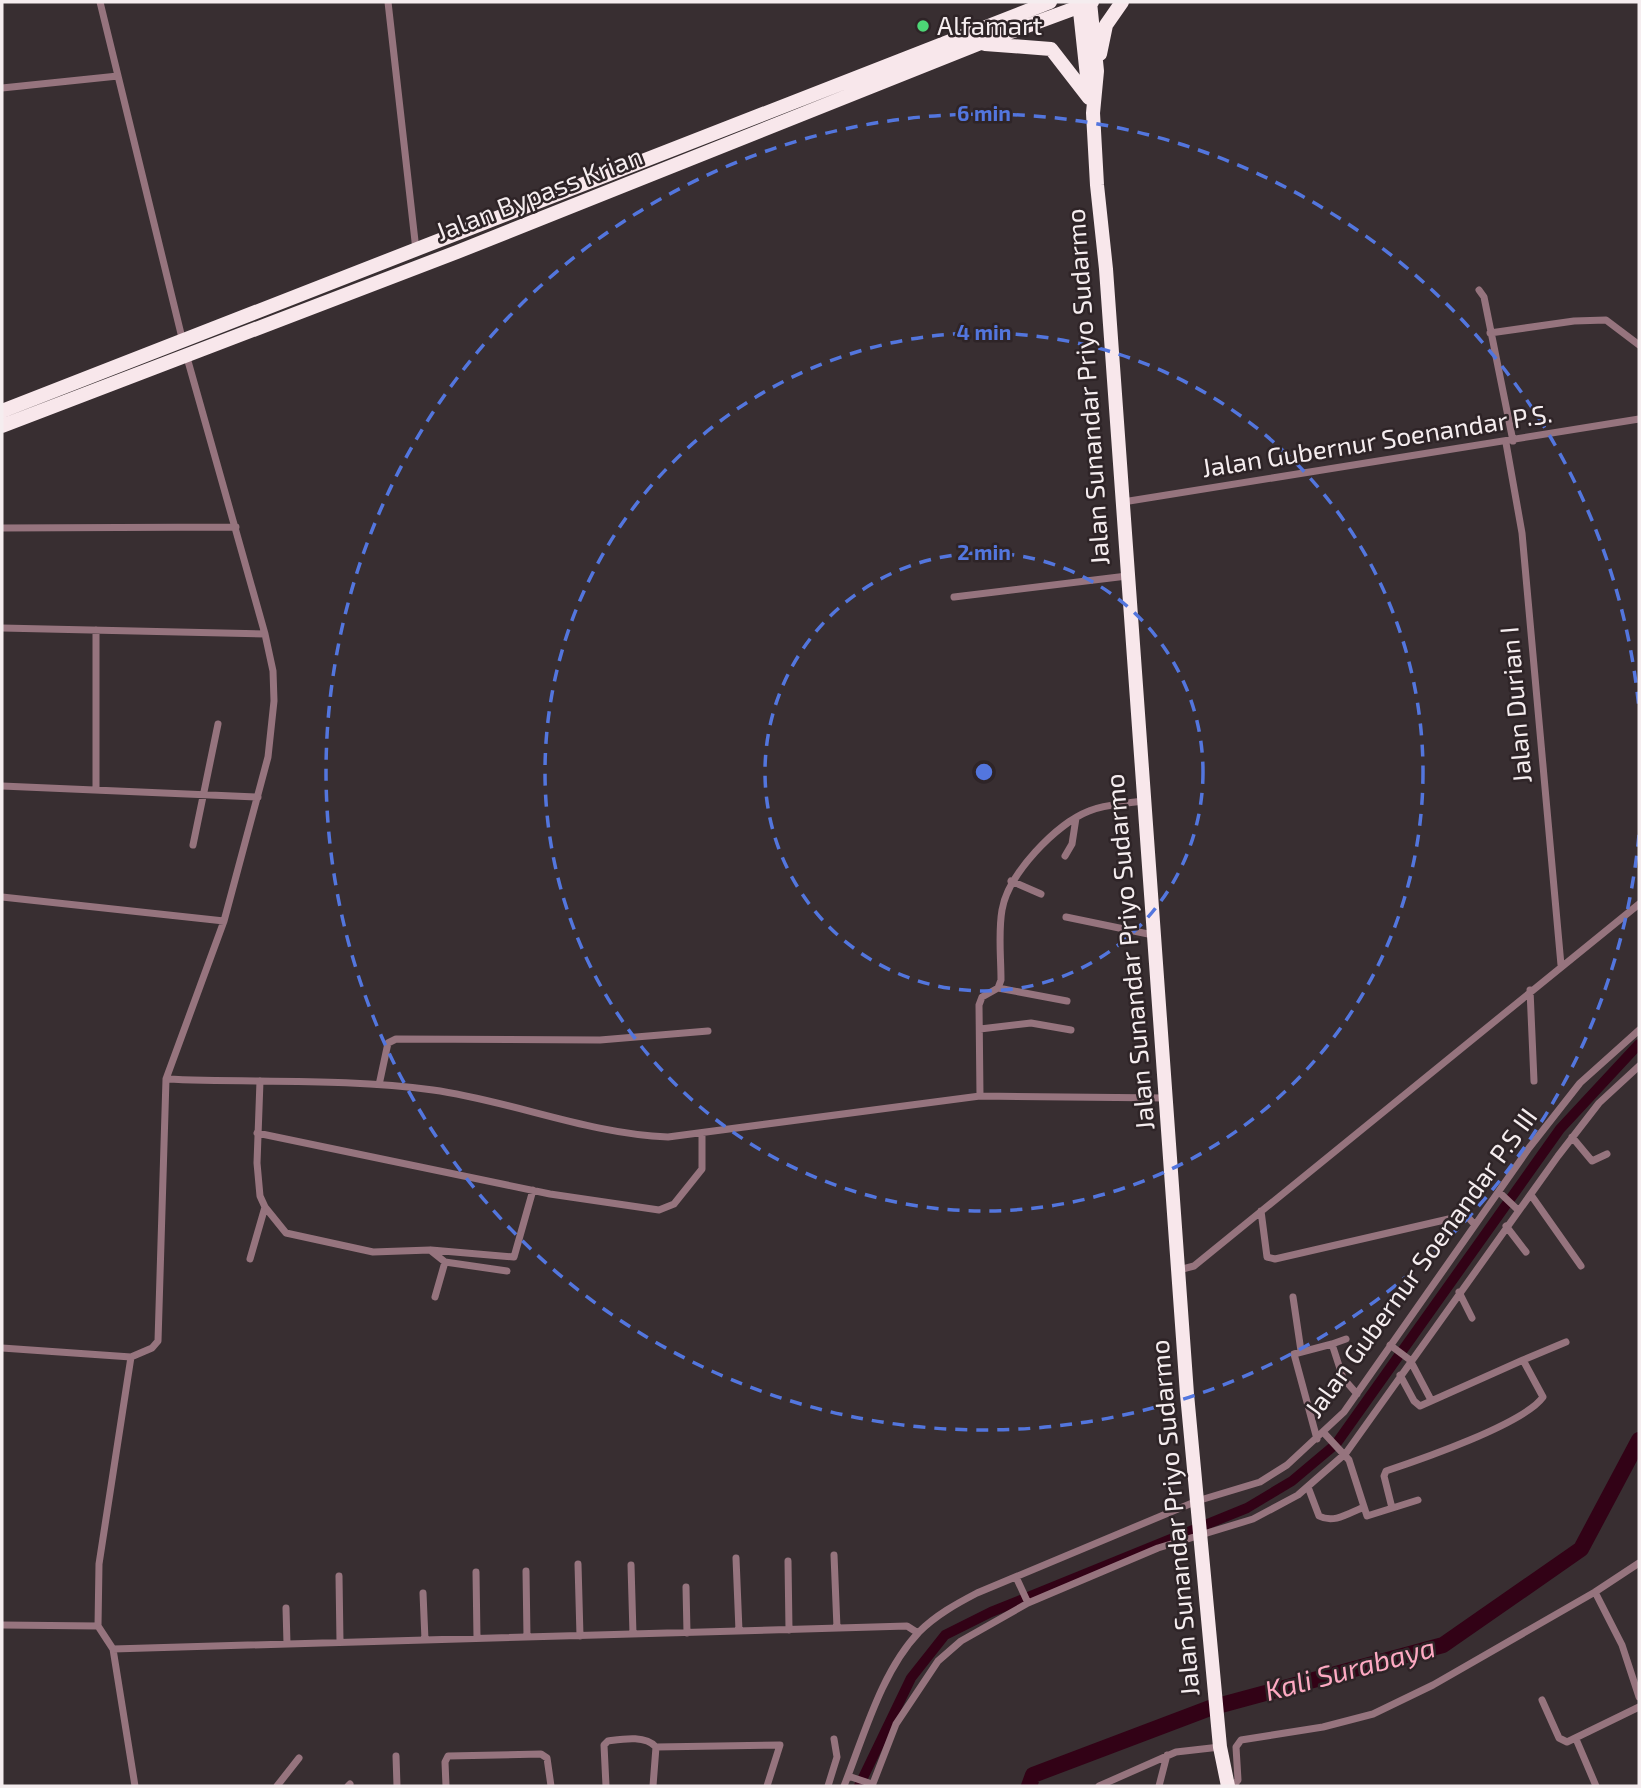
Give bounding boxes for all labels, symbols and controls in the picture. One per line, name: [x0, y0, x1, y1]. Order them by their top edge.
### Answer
place label: Alfamart: [937, 9, 1042, 40]
marker: Alfamart: [915, 18, 931, 34]
text: 6 min: [957, 100, 1011, 125]
street label: Jalan Bypass Krian: [431, 139, 646, 246]
street label: Jalan Sunandar Priyo Sudarmo: [1059, 208, 1114, 567]
text: 4 min: [957, 319, 1011, 344]
street label: Jalan Gubernur Soenandar P.S.: [1199, 396, 1554, 483]
text: 2 min: [957, 539, 1011, 564]
street label: Jalan Durian I: [1492, 626, 1537, 785]
centre of rings: [972, 760, 996, 784]
street label: Jalan Sunandar Priyo Sudarmo: [1097, 773, 1160, 1132]
street label: Jalan Gubernur Soenandar P.S III: [1297, 1101, 1542, 1423]
street label: Jalan Sunandar Priyo Sudarmo: [1142, 1339, 1205, 1698]
water label: Kali Surabaya: [1261, 1629, 1439, 1707]

